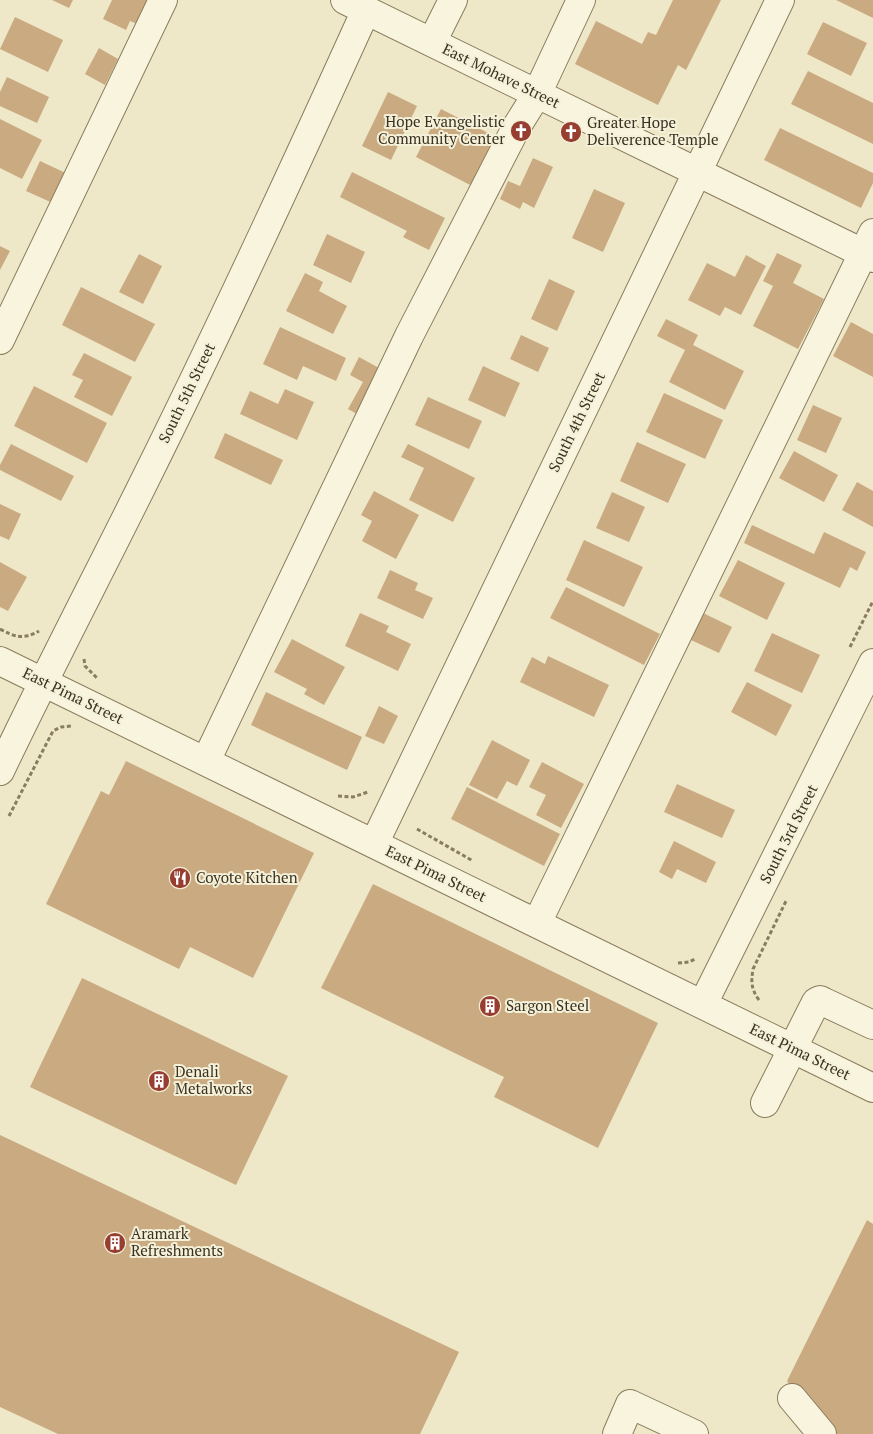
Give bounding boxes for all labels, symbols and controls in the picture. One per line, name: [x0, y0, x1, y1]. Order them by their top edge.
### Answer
street label: East Mohave Street: [439, 38, 564, 112]
place label: Hope Evangelistic Community Center: [378, 111, 505, 148]
place label: Greater Hope Deliverence Temple: [587, 112, 719, 149]
church icon: Hope Evangelistic Community Center: [509, 119, 533, 143]
church icon: Greater Hope Deliverence Temple: [559, 120, 583, 144]
street label: South 5th Street: [153, 339, 219, 446]
street label: South 4th Street: [543, 368, 609, 475]
street label: East Pima Street: [20, 662, 127, 728]
street label: South 3rd Street: [755, 780, 822, 887]
street label: East Pima Street: [383, 840, 490, 906]
restaurant icon: Coyote Kitchen: [168, 866, 192, 890]
place label: Coyote Kitchen: [196, 867, 298, 887]
building icon: Sargon Steel: [478, 994, 502, 1018]
place label: Sargon Steel: [506, 995, 589, 1015]
street label: East Pima Street: [747, 1018, 854, 1084]
place label: Denali Metalworks: [175, 1061, 252, 1098]
building icon: Denali Metalworks: [147, 1069, 171, 1093]
place label: Aramark Refreshments: [131, 1223, 223, 1260]
building icon: Aramark Refreshments: [103, 1231, 127, 1255]

